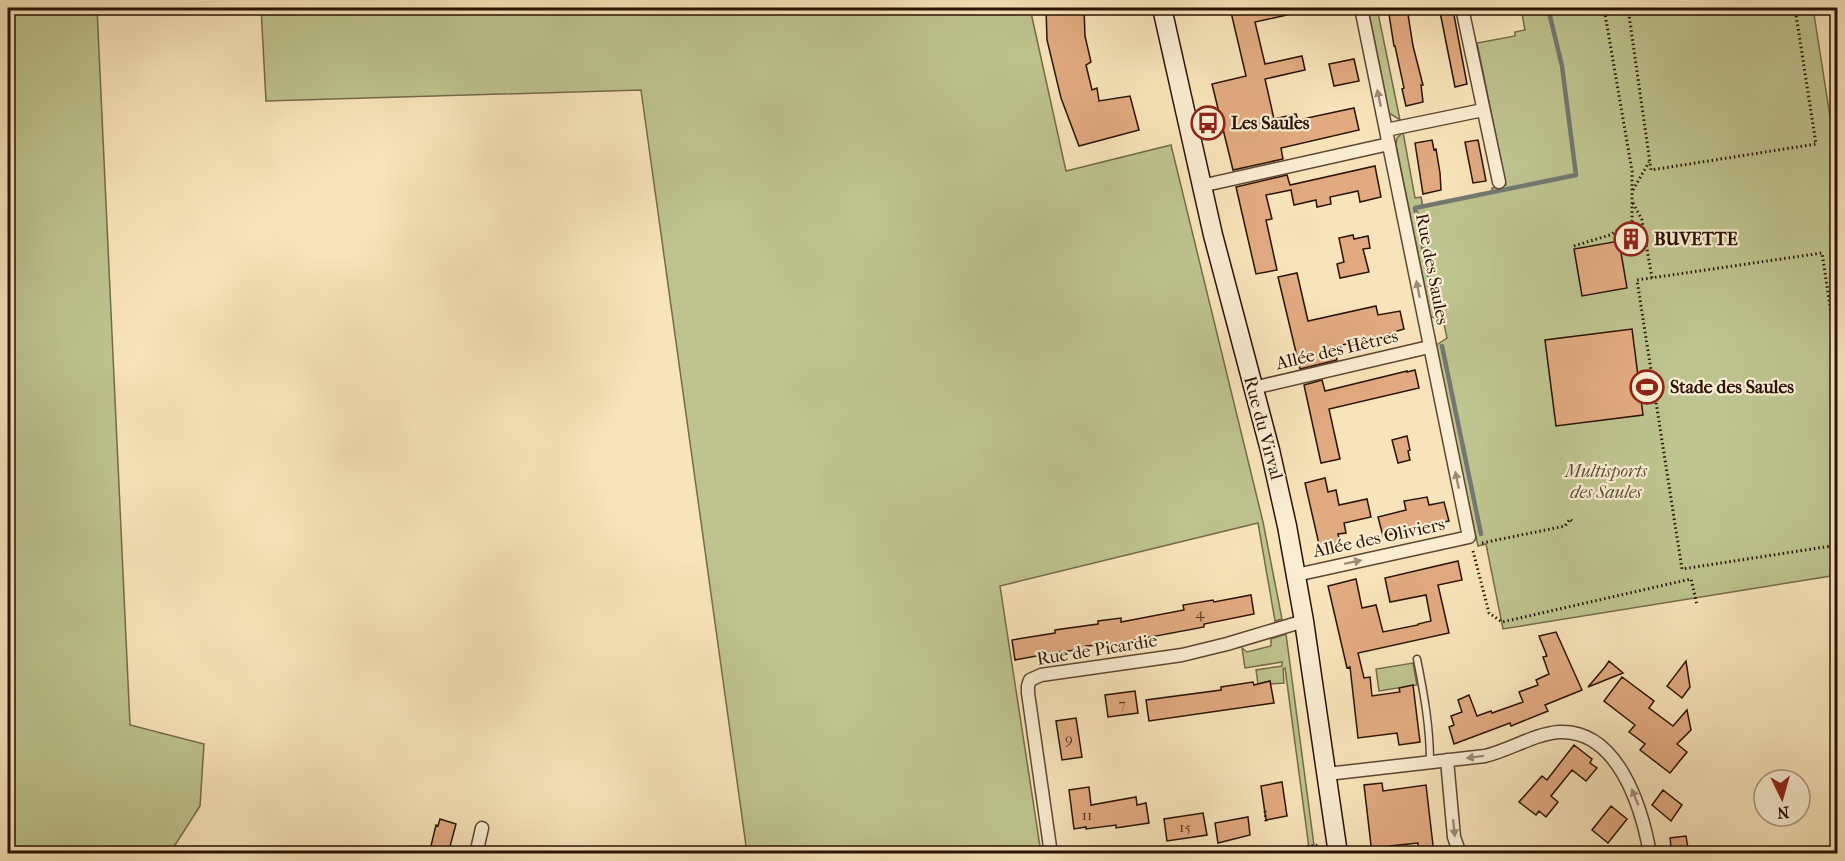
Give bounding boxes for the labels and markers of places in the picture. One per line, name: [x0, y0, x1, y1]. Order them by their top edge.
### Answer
bus stop icon: Les Saules: [1190, 105, 1226, 141]
place label: Les Saules: [1231, 113, 1310, 134]
building icon: BUVETTE: [1613, 221, 1649, 257]
place label: BUVETTE: [1654, 229, 1738, 250]
sports icon: Stade des Saules: [1629, 369, 1665, 405]
place label: Stade des Saules: [1670, 377, 1794, 398]

